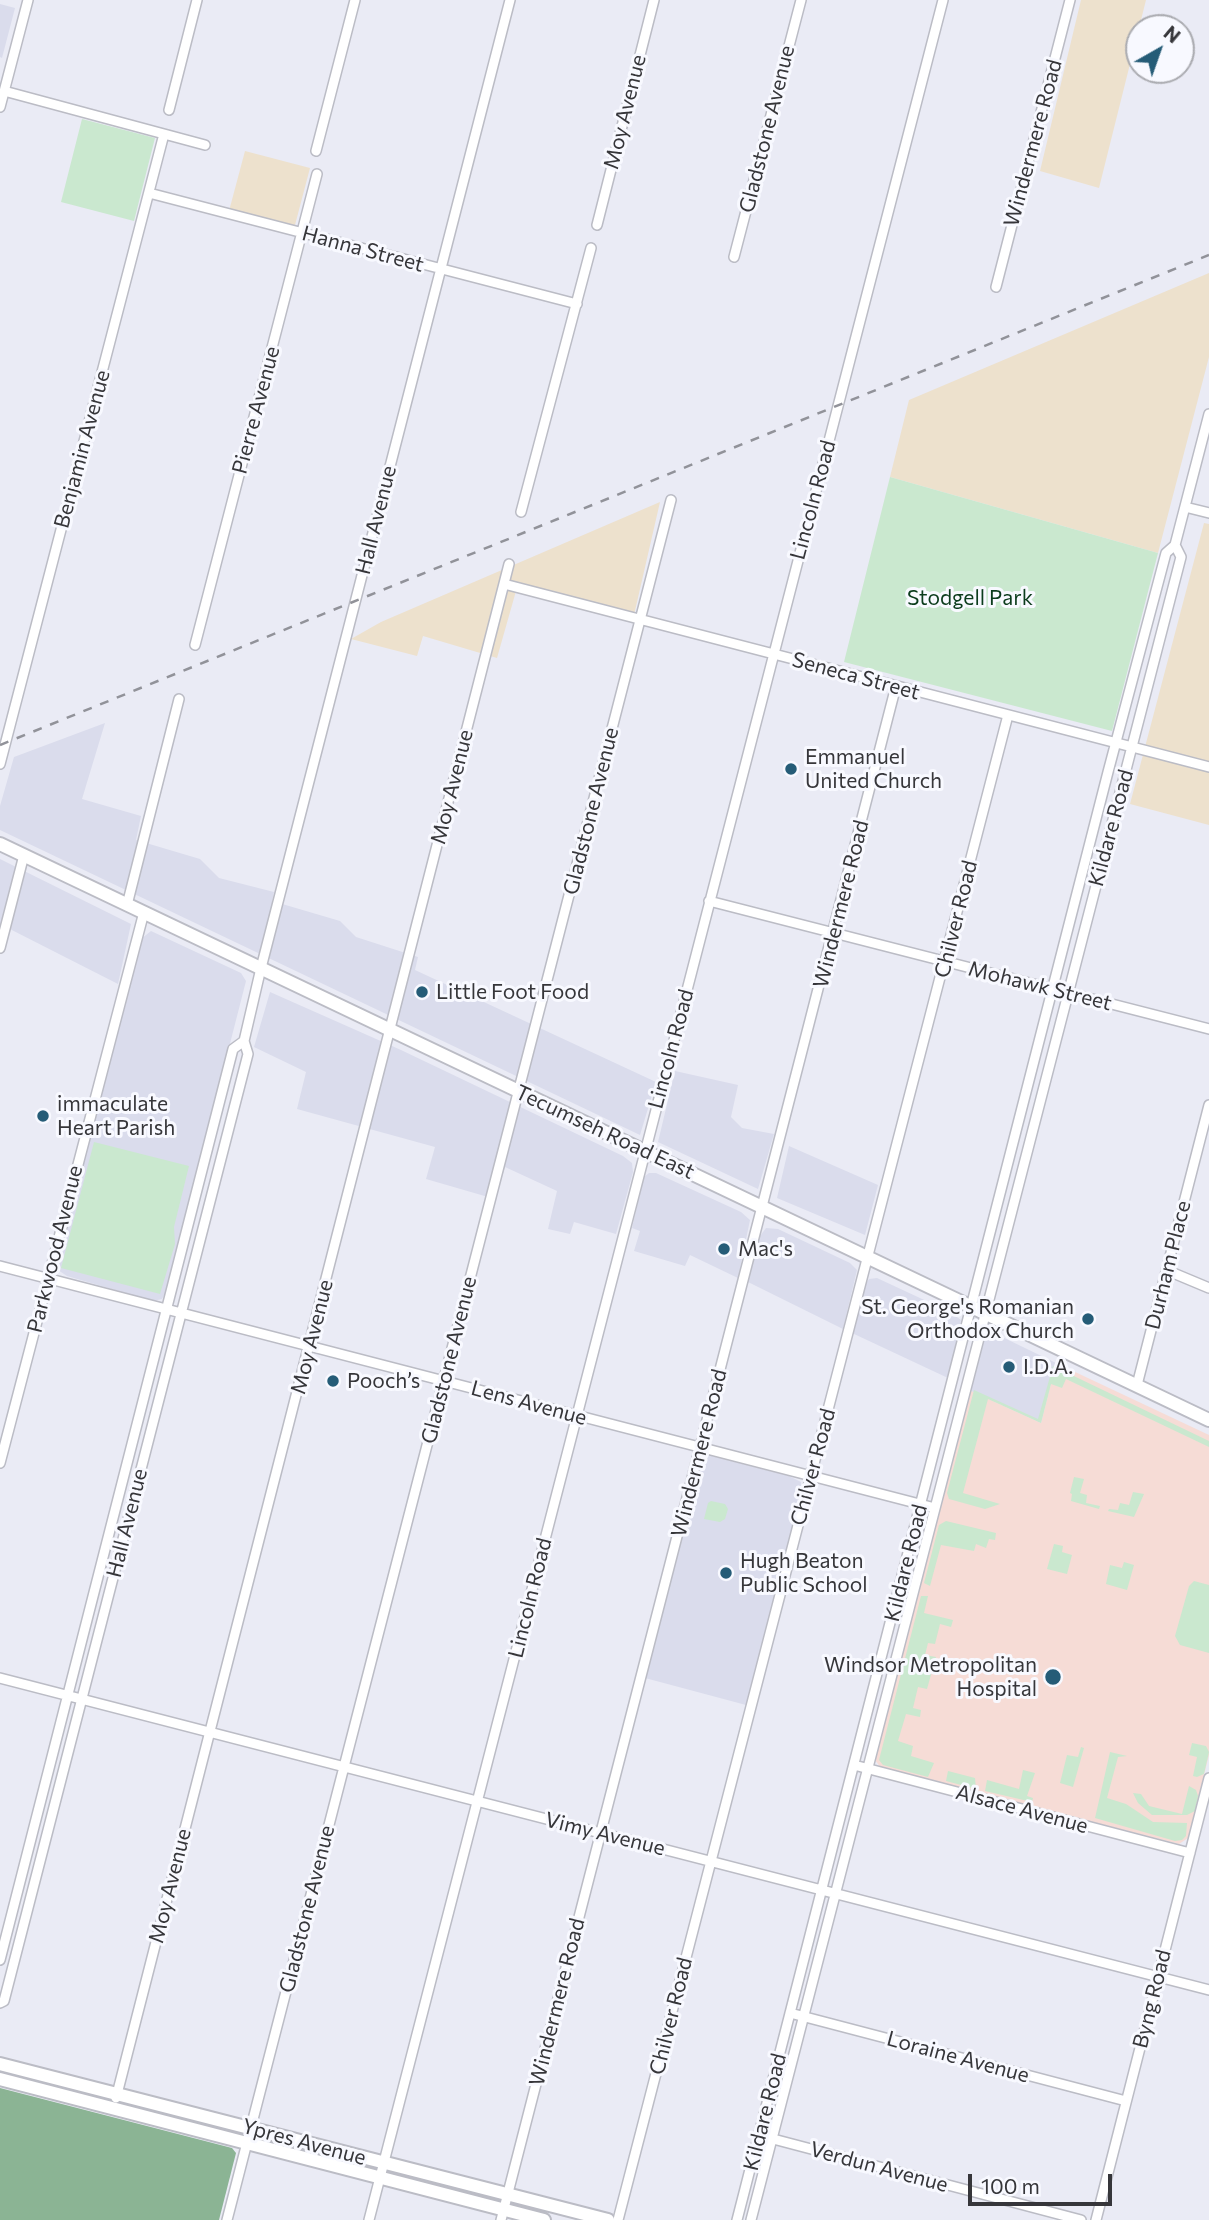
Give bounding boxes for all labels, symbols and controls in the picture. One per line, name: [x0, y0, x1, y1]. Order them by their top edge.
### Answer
north arrow: [1125, 14, 1195, 84]
text: N: [1160, 21, 1185, 47]
street label: Gladstone Avenue: [734, 43, 800, 215]
street label: Moy Avenue: [599, 52, 651, 172]
street label: Windermere Road: [999, 57, 1067, 229]
street label: Hanna Street: [299, 221, 427, 277]
street label: Pierre Avenue: [227, 343, 285, 477]
street label: Benjamin Avenue: [49, 367, 115, 531]
street label: Lincoln Road: [785, 437, 841, 563]
street label: Hall Avenue: [350, 463, 402, 577]
park label: Stodgell Park: [907, 585, 1033, 611]
street label: Seneca Street: [789, 647, 923, 705]
street label: Gladstone Avenue: [558, 725, 624, 897]
street label: Moy Avenue: [426, 727, 478, 847]
place label: Emmanuel United Church: [805, 744, 942, 794]
marker: Emmanuel United Church: [783, 761, 799, 777]
street label: Kildare Road: [1083, 767, 1139, 889]
street label: Windermere Road: [808, 818, 874, 990]
street label: Chilver Road: [929, 858, 983, 980]
street label: Mohawk Street: [966, 956, 1114, 1016]
place label: Little Foot Food: [436, 979, 589, 1005]
marker: Little Foot Food: [414, 984, 430, 1000]
street label: Lincoln Road: [643, 986, 699, 1112]
street label: Tecumseh Road East: [511, 1079, 699, 1185]
place label: immaculate Heart Parish: [57, 1091, 175, 1141]
marker: immaculate Heart Parish: [35, 1108, 51, 1124]
street label: Parkwood Avenue: [22, 1163, 88, 1335]
street label: Durham Place: [1140, 1198, 1196, 1332]
place label: Mac's: [738, 1236, 793, 1262]
marker: Mac's: [716, 1241, 732, 1257]
street label: Gladstone Avenue: [416, 1274, 482, 1446]
street label: Moy Avenue: [286, 1277, 338, 1397]
place label: St. George's Romanian Orthodox Church: [861, 1294, 1074, 1344]
marker: St. George's Romanian Orthodox Church: [1080, 1311, 1096, 1327]
place label: I.D.A.: [1023, 1354, 1073, 1380]
marker: I.D.A.: [1001, 1359, 1017, 1375]
street label: Windermere Road: [666, 1367, 732, 1539]
place label: Pooch’s: [347, 1368, 420, 1394]
marker: Pooch’s: [325, 1373, 341, 1389]
street label: Lens Avenue: [468, 1375, 590, 1431]
street label: Chilver Road: [785, 1406, 841, 1528]
street label: Hall Avenue: [101, 1466, 153, 1580]
street label: Kildare Road: [879, 1502, 933, 1624]
street label: Lincoln Road: [503, 1535, 557, 1661]
place label: Hugh Beaton Public School: [740, 1548, 868, 1598]
marker: Hugh Beaton Public School: [718, 1565, 734, 1581]
place label: Windsor Metropolitan Hospital: [824, 1652, 1037, 1702]
marker: Windsor Metropolitan Hospital: [1043, 1667, 1063, 1687]
street label: Alsace Avenue: [953, 1779, 1091, 1839]
street label: Vimy Avenue: [542, 1807, 668, 1861]
street label: Gladstone Avenue: [274, 1823, 340, 1995]
street label: Moy Avenue: [144, 1826, 196, 1946]
street label: Windermere Road: [524, 1916, 590, 2088]
street label: Byng Road: [1128, 1947, 1176, 2051]
street label: Chilver Road: [644, 1955, 698, 2077]
street label: Loraine Avenue: [884, 2026, 1032, 2088]
street label: Kildare Road: [738, 2051, 792, 2173]
street label: Ypres Avenue: [239, 2113, 369, 2171]
street label: Verdun Avenue: [807, 2136, 951, 2198]
scale bar: [971, 2160, 1114, 2204]
text: 100 m: [981, 2173, 1040, 2198]

